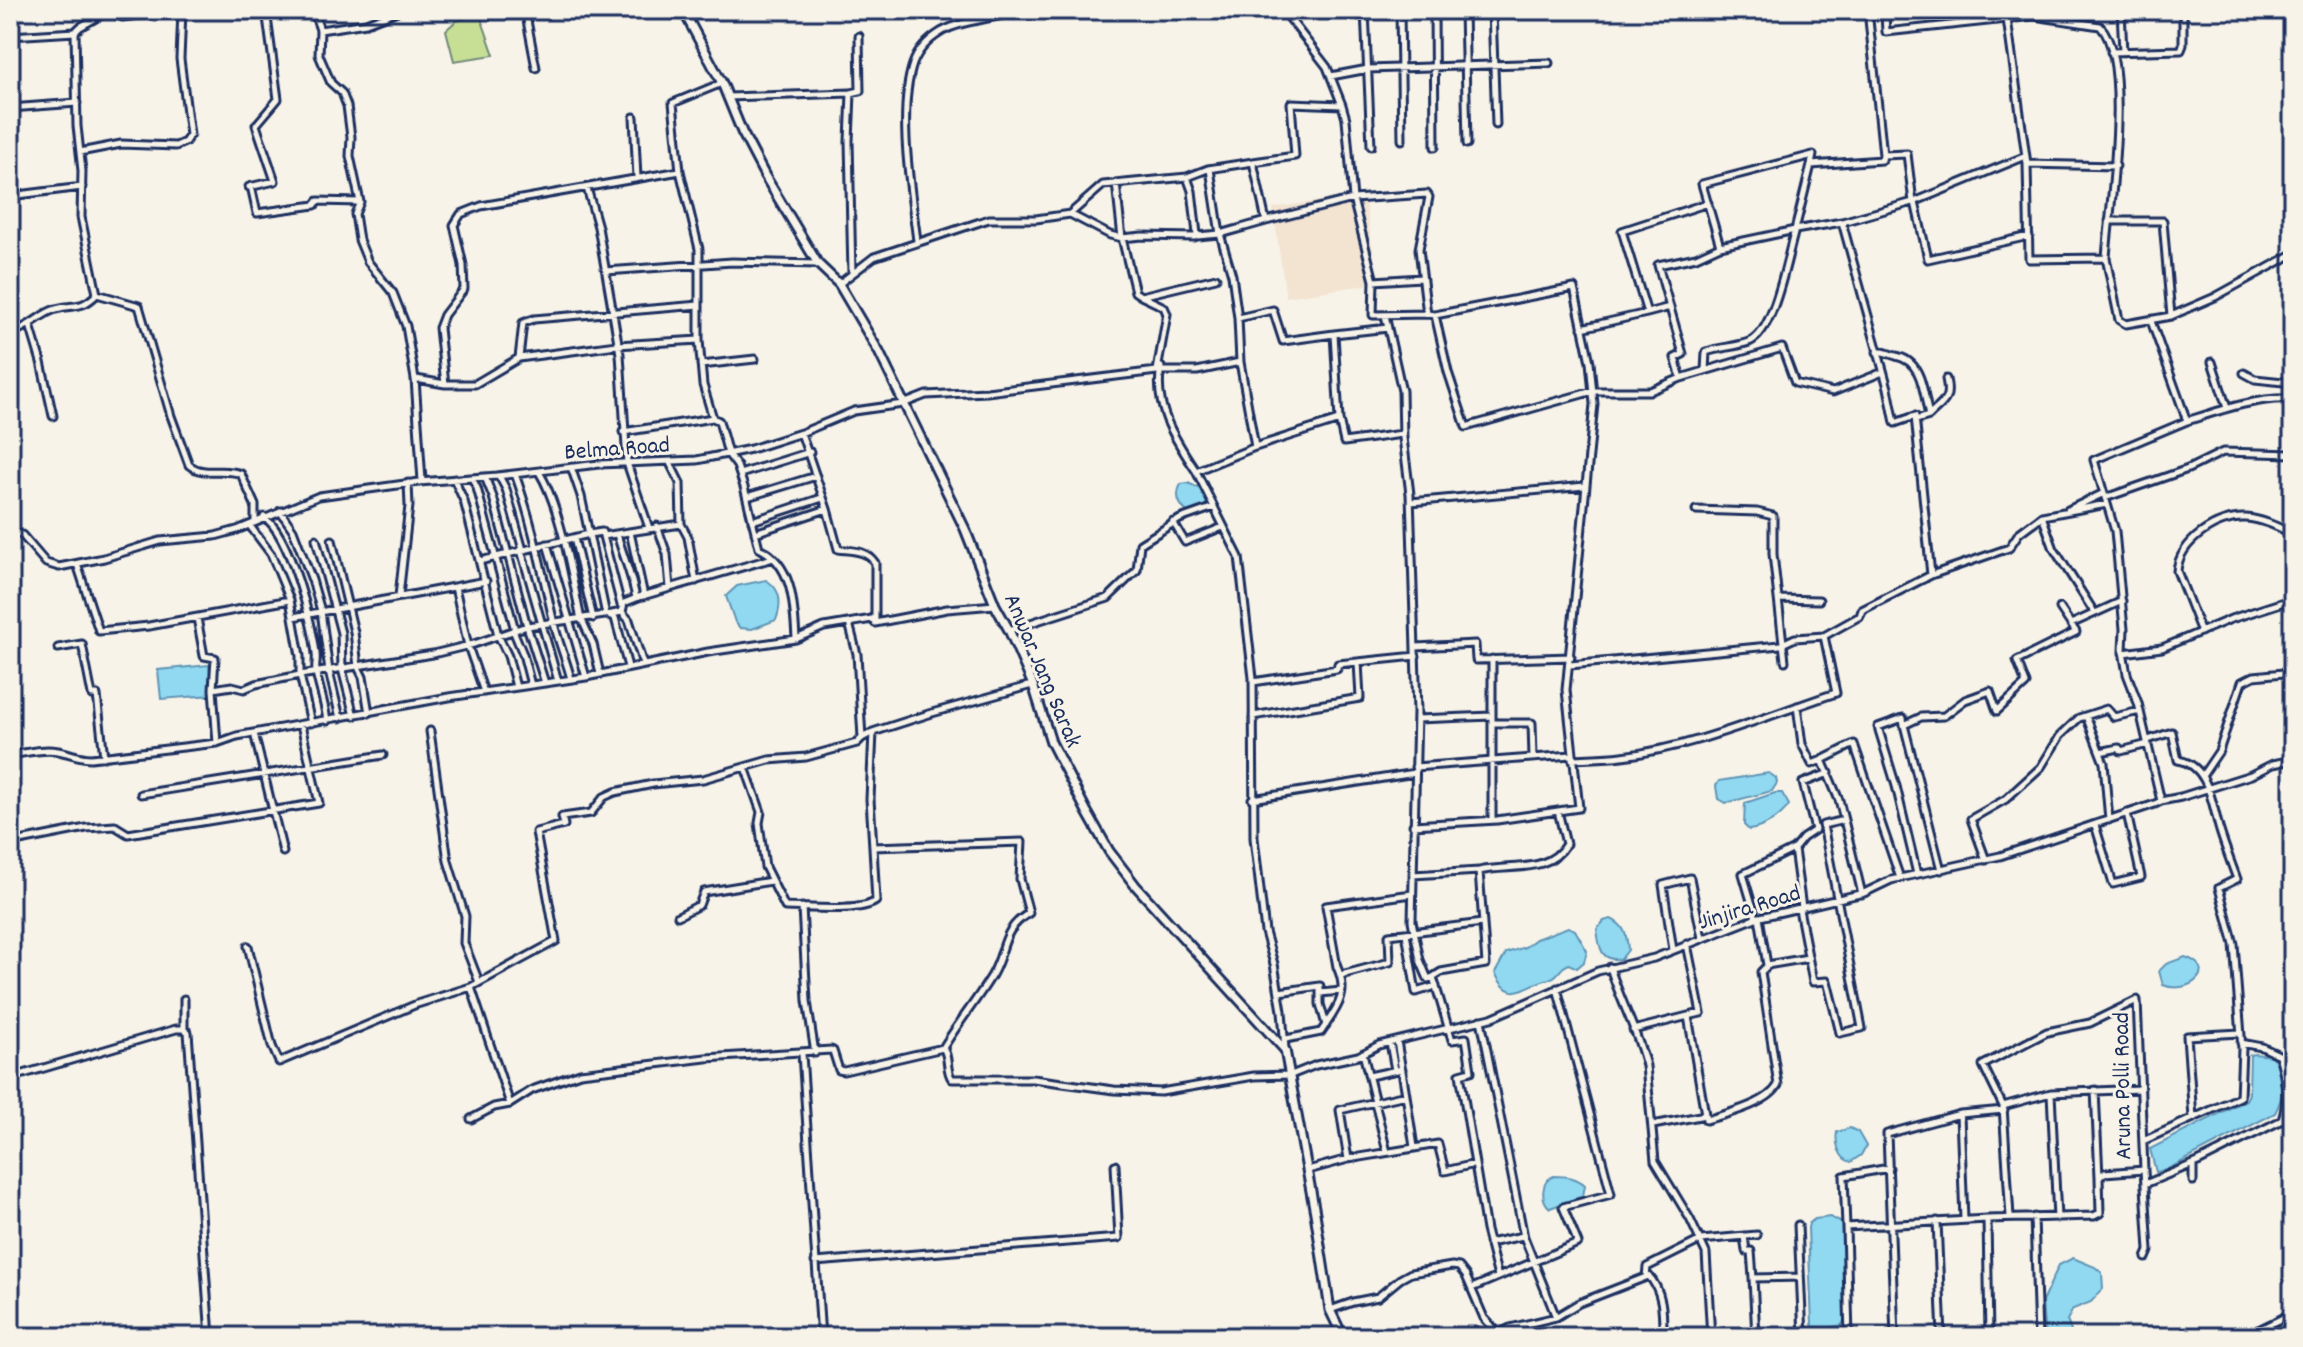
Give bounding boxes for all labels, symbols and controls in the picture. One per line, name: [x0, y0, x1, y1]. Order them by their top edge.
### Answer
street label: Belma Road: [563, 429, 671, 471]
street label: Anwar Jang Sarak: [994, 589, 1089, 753]
street label: Jinjira Road: [1694, 877, 1805, 941]
street label: Aruna Polli Road: [2106, 1012, 2142, 1160]

